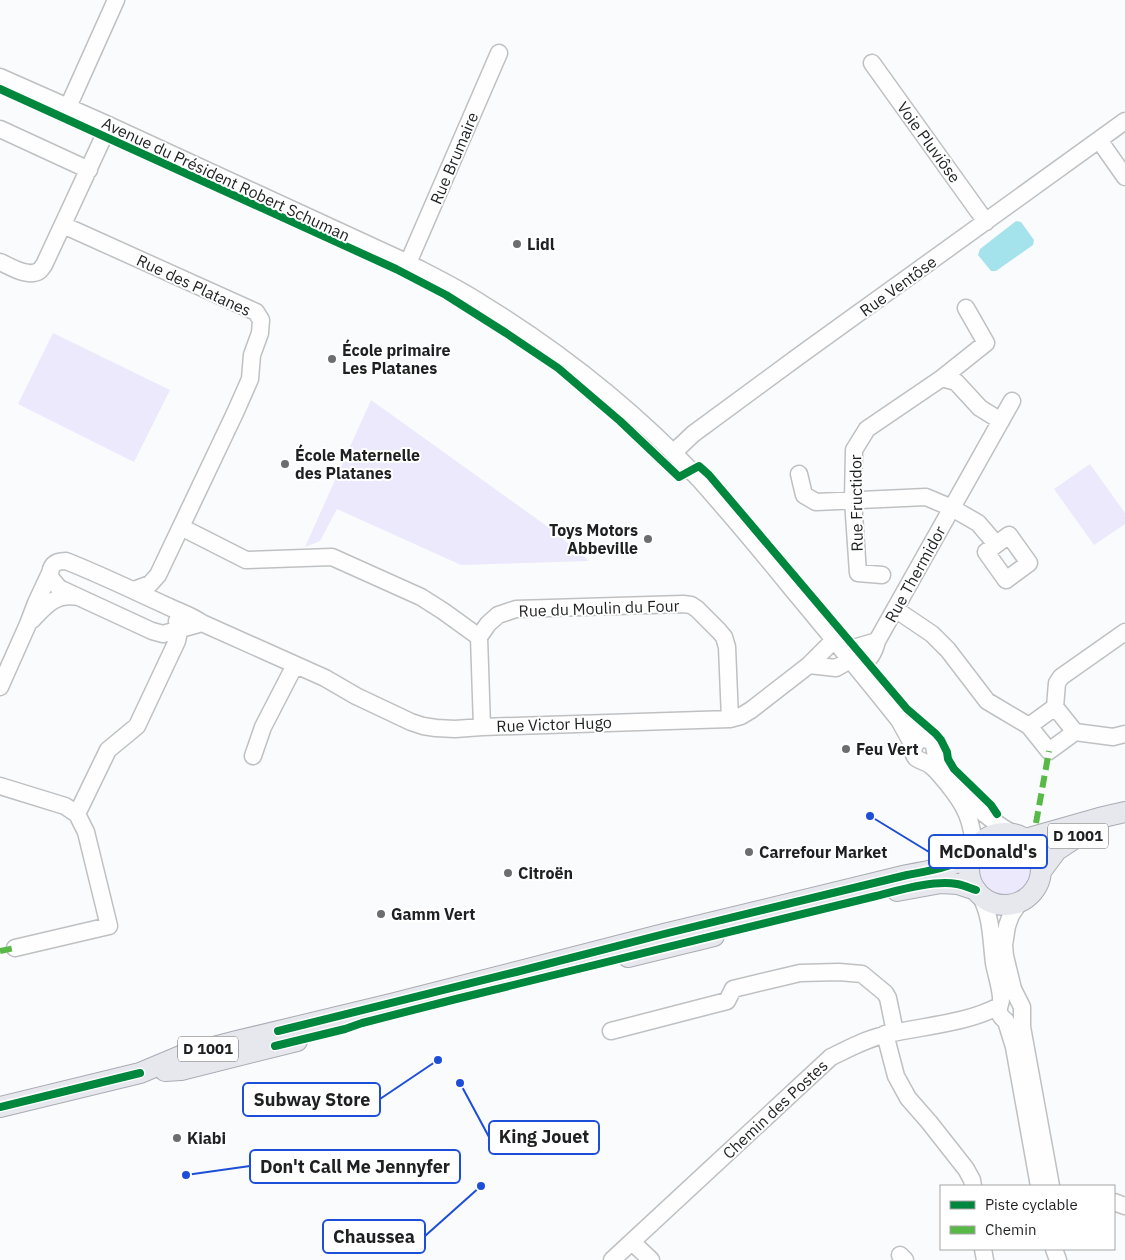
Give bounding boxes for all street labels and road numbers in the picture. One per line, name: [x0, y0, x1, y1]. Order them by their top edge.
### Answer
street label: Voie Pluviôse: [893, 98, 965, 187]
street label: Rue Brumaire: [426, 109, 483, 207]
street label: Avenue du Président Robert Schuman: [99, 113, 353, 245]
street label: Rue des Platanes: [134, 250, 254, 320]
street label: Rue Ventôse: [856, 251, 940, 321]
street label: Rue Fructidor: [845, 454, 867, 552]
street label: Rue Thermidor: [880, 522, 950, 626]
street label: Rue du Moulin du Four: [518, 595, 680, 621]
street label: Rue Victor Hugo: [496, 712, 612, 736]
road number: D 1001: [1048, 824, 1108, 848]
road number: D 1001: [178, 1036, 238, 1062]
street label: Chemin des Postes: [718, 1055, 832, 1163]

